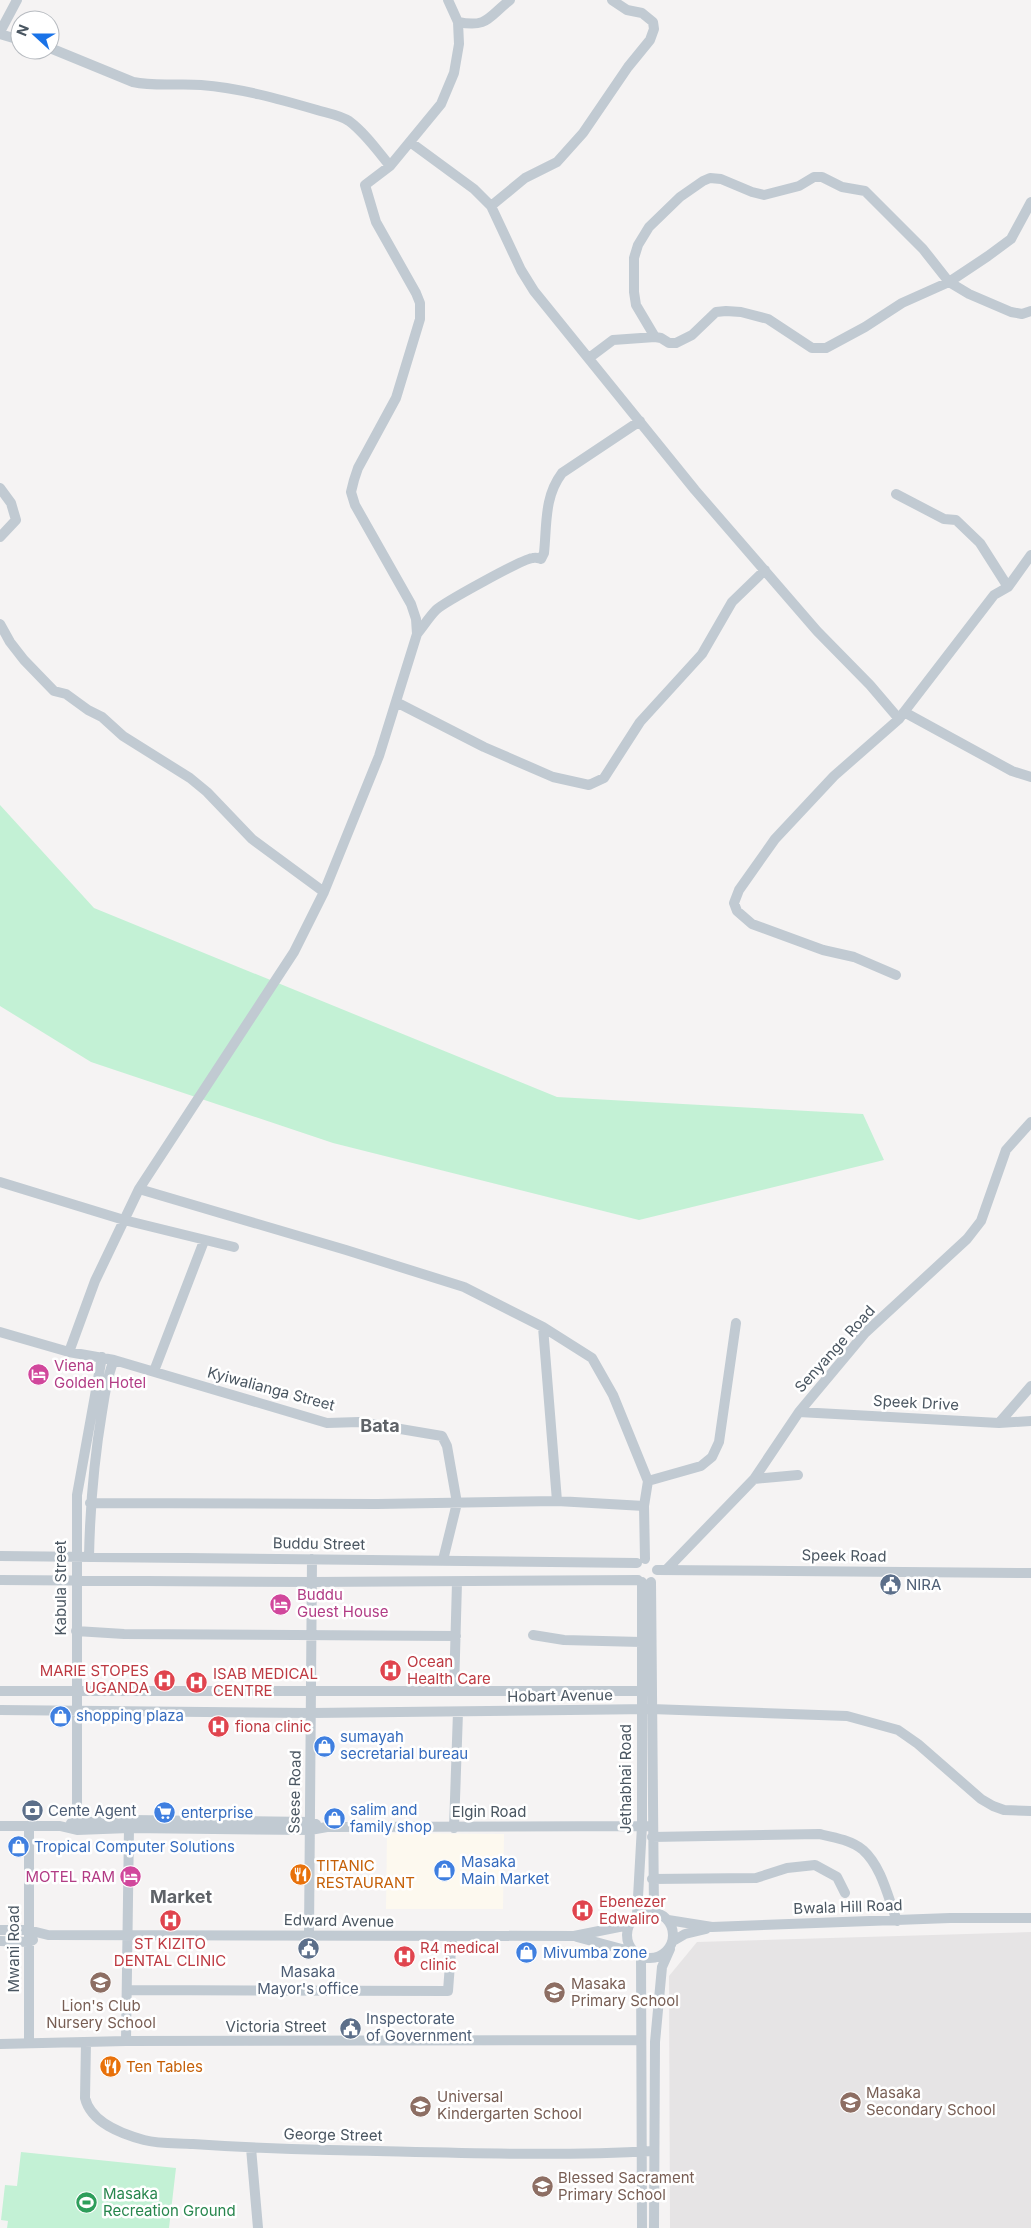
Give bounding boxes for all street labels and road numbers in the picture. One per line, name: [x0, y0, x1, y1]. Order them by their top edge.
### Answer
street label: Senyange Road: [790, 1301, 879, 1396]
street label: Kyiwalianga Street: [205, 1362, 337, 1415]
street label: Speek Drive: [873, 1391, 959, 1414]
street label: Buddu Street: [273, 1533, 365, 1554]
street label: Kabula Street: [51, 1540, 70, 1636]
street label: Speek Road: [801, 1545, 887, 1566]
street label: Hobart Avenue: [507, 1685, 613, 1706]
street label: Jethabhai Road: [616, 1724, 635, 1834]
street label: Ssese Road: [284, 1750, 305, 1834]
street label: Elgin Road: [452, 1802, 526, 1821]
street label: Bwala Hill Road: [793, 1895, 903, 1918]
street label: Mwani Road: [4, 1905, 23, 1993]
street label: Edward Avenue: [284, 1910, 394, 1931]
street label: Victoria Street: [226, 2017, 326, 2036]
street label: George Street: [283, 2124, 383, 2145]

